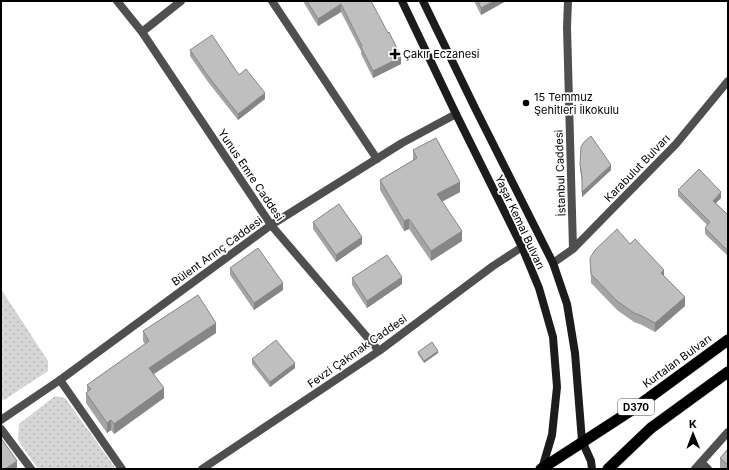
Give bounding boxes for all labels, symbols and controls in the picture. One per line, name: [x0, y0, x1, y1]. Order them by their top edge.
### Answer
place label: Çakır Eczanesi: [403, 47, 480, 61]
marker: Çakır Eczanesi: [390, 49, 400, 59]
place label: 15 Temmuz Şehitleri İlkokulu: [534, 90, 619, 117]
marker: 15 Temmuz Şehitleri İlkokulu: [521, 98, 531, 108]
street label: Yunus Emre Caddesi: [215, 126, 287, 224]
street label: İstanbul Caddesi: [551, 129, 569, 217]
street label: Karabulut Bulvarı: [601, 131, 673, 205]
street label: Yaşar Kemal Bulvarı: [492, 172, 548, 272]
street label: Bülent Arınç Caddesi: [169, 213, 265, 289]
street label: Fevzi Çakmak Caddesi: [305, 311, 409, 391]
street label: Kurtalan Bulvarı: [640, 331, 714, 391]
road number: D370: [618, 399, 654, 415]
north arrow: [673, 414, 713, 454]
text: K: [689, 417, 697, 431]

